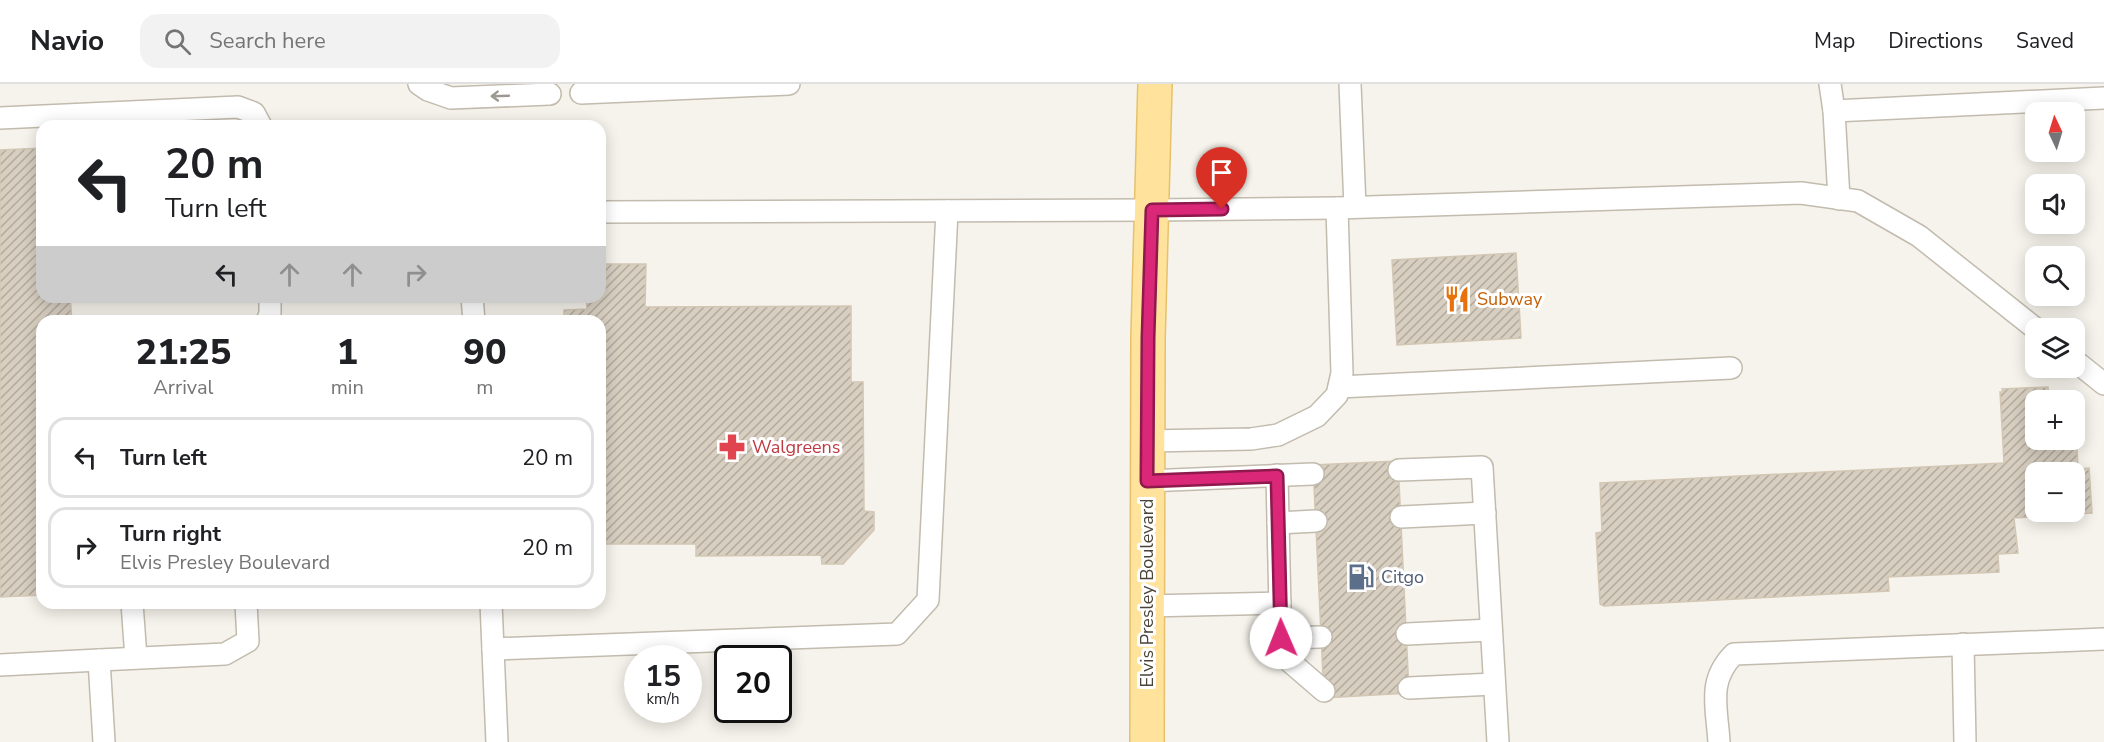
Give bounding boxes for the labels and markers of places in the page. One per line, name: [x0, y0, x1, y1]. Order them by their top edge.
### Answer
pin: [1196, 147, 1247, 209]
restaurant icon: Subway: [1442, 284, 1472, 314]
place label: Subway: [1477, 287, 1543, 311]
pharmacy icon: Walgreens: [717, 432, 747, 462]
place label: Walgreens: [752, 435, 840, 459]
fuel station icon: Citgo: [1346, 562, 1376, 592]
place label: Citgo: [1381, 565, 1424, 589]

